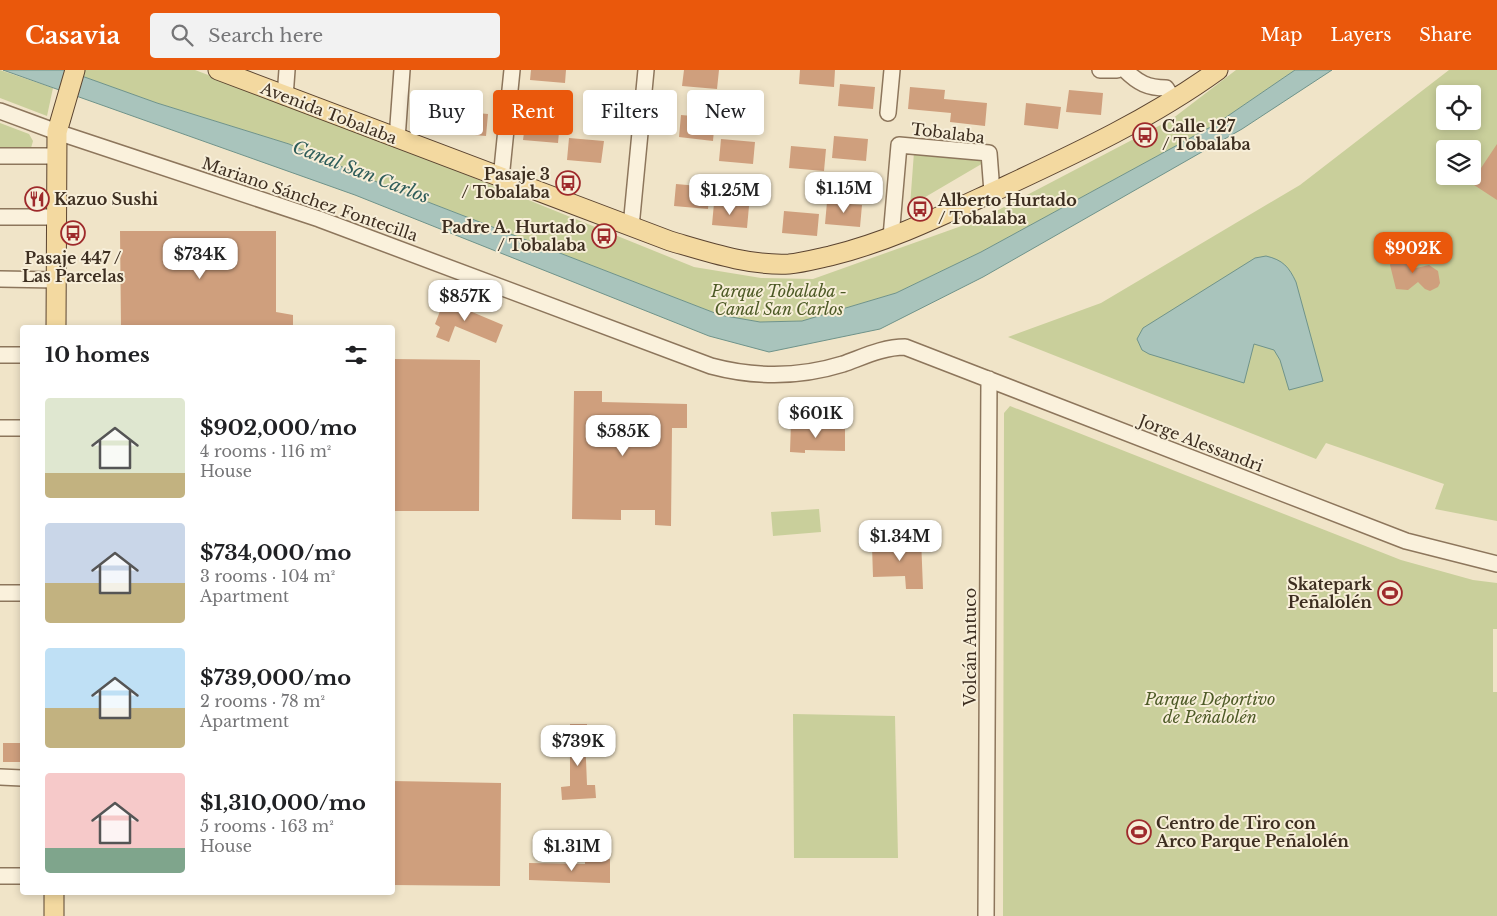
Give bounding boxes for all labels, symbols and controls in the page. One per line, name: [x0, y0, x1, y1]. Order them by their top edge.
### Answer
search box: [150, 13, 500, 58]
text: Casavia: [25, 21, 120, 50]
icon: search: [168, 21, 196, 49]
text: Search here: [208, 24, 323, 47]
text: Map: [1261, 24, 1302, 46]
text: Layers: [1330, 24, 1391, 46]
text: Share: [1419, 24, 1472, 46]
street label: Avenida Tobalaba: [257, 77, 400, 148]
map controls: [1436, 85, 1481, 185]
button: locate: [1436, 85, 1481, 130]
chip: Buy: [410, 90, 483, 135]
chip: Rent: [493, 90, 573, 135]
chip: Filters: [583, 90, 677, 135]
chip: New: [687, 90, 764, 135]
place label: Calle 127 / Tobalaba: [1162, 116, 1251, 154]
street label: Tobalaba: [910, 119, 986, 147]
bus stop icon: Calle 127 / Tobalaba: [1132, 122, 1158, 148]
water label: Canal San Carlos: [289, 136, 433, 208]
button: layers: [1436, 140, 1481, 185]
street label: Mariano Sánchez Fontecilla: [199, 153, 421, 245]
place label: Pasaje 3 / Tobalaba: [461, 164, 550, 202]
bus stop icon: Pasaje 3 / Tobalaba: [555, 170, 581, 196]
pin: $1.15M: [803, 172, 885, 214]
pin: $1.25M: [689, 174, 771, 216]
text: $1.15M: [816, 178, 872, 198]
text: $1.25M: [700, 180, 760, 200]
restaurant icon: Kazuo Sushi: [24, 186, 50, 212]
place label: Kazuo Sushi: [54, 189, 158, 209]
place label: Alberto Hurtado / Tobalaba: [937, 190, 1077, 228]
bus stop icon: Alberto Hurtado / Tobalaba: [907, 196, 933, 222]
place label: Padre A. Hurtado / Tobalaba: [441, 217, 586, 255]
bus stop icon: Pasaje 447 / Las Parcelas: [60, 220, 86, 246]
bus stop icon: Padre A. Hurtado / Tobalaba: [591, 223, 617, 249]
pin: $902K: [1378, 232, 1448, 274]
pin: $734K: [165, 238, 235, 280]
text: $902K: [1385, 238, 1441, 258]
text: $734K: [174, 244, 226, 264]
place label: Pasaje 447 / Las Parcelas: [22, 248, 124, 286]
pin: $857K: [430, 280, 500, 322]
park label: Parque Tobalaba - Canal San Carlos: [710, 281, 847, 319]
text: $857K: [439, 286, 491, 306]
icon: filters: [342, 341, 370, 369]
text: 10 homes: [45, 342, 150, 368]
pin: $601K: [781, 396, 851, 439]
text: $601K: [789, 403, 843, 423]
street label: Jorge Alessandri: [1134, 409, 1267, 476]
pin: $585K: [588, 414, 658, 457]
text: $902,000/mo: [200, 415, 357, 441]
icon: home: [85, 418, 145, 478]
text: $585K: [597, 421, 649, 441]
text: 4 rooms · 116 m²: [200, 441, 331, 461]
text: House: [200, 461, 252, 481]
pin: $1.34M: [859, 520, 941, 562]
text: $1.34M: [870, 526, 930, 546]
text: $734,000/mo: [200, 540, 351, 566]
icon: home: [85, 543, 145, 603]
text: 3 rooms · 104 m²: [200, 566, 335, 586]
place label: Skatepark Peñalolén: [1287, 574, 1372, 612]
sports icon: Skatepark Peñalolén: [1377, 580, 1403, 606]
text: Apartment: [200, 586, 289, 606]
street label: Volcán Antuco: [960, 588, 980, 707]
text: $739,000/mo: [200, 665, 351, 691]
icon: home: [85, 668, 145, 728]
park label: Parque Deportivo de Peñalolén: [1144, 689, 1275, 727]
text: 2 rooms · 78 m²: [200, 691, 325, 711]
text: Apartment: [200, 711, 289, 731]
pin: $739K: [543, 724, 613, 767]
text: $739K: [552, 731, 604, 751]
text: $1,310,000/mo: [200, 790, 366, 816]
icon: home: [85, 793, 145, 853]
place label: Centro de Tiro con Arco Parque Peñalolén: [1155, 813, 1349, 851]
text: 5 rooms · 163 m²: [200, 816, 334, 836]
sports icon: Centro de Tiro con Arco Parque Peñalolén: [1126, 819, 1152, 845]
pin: $1.31M: [531, 830, 613, 872]
text: House: [200, 836, 252, 856]
text: $1.31M: [544, 836, 600, 856]

